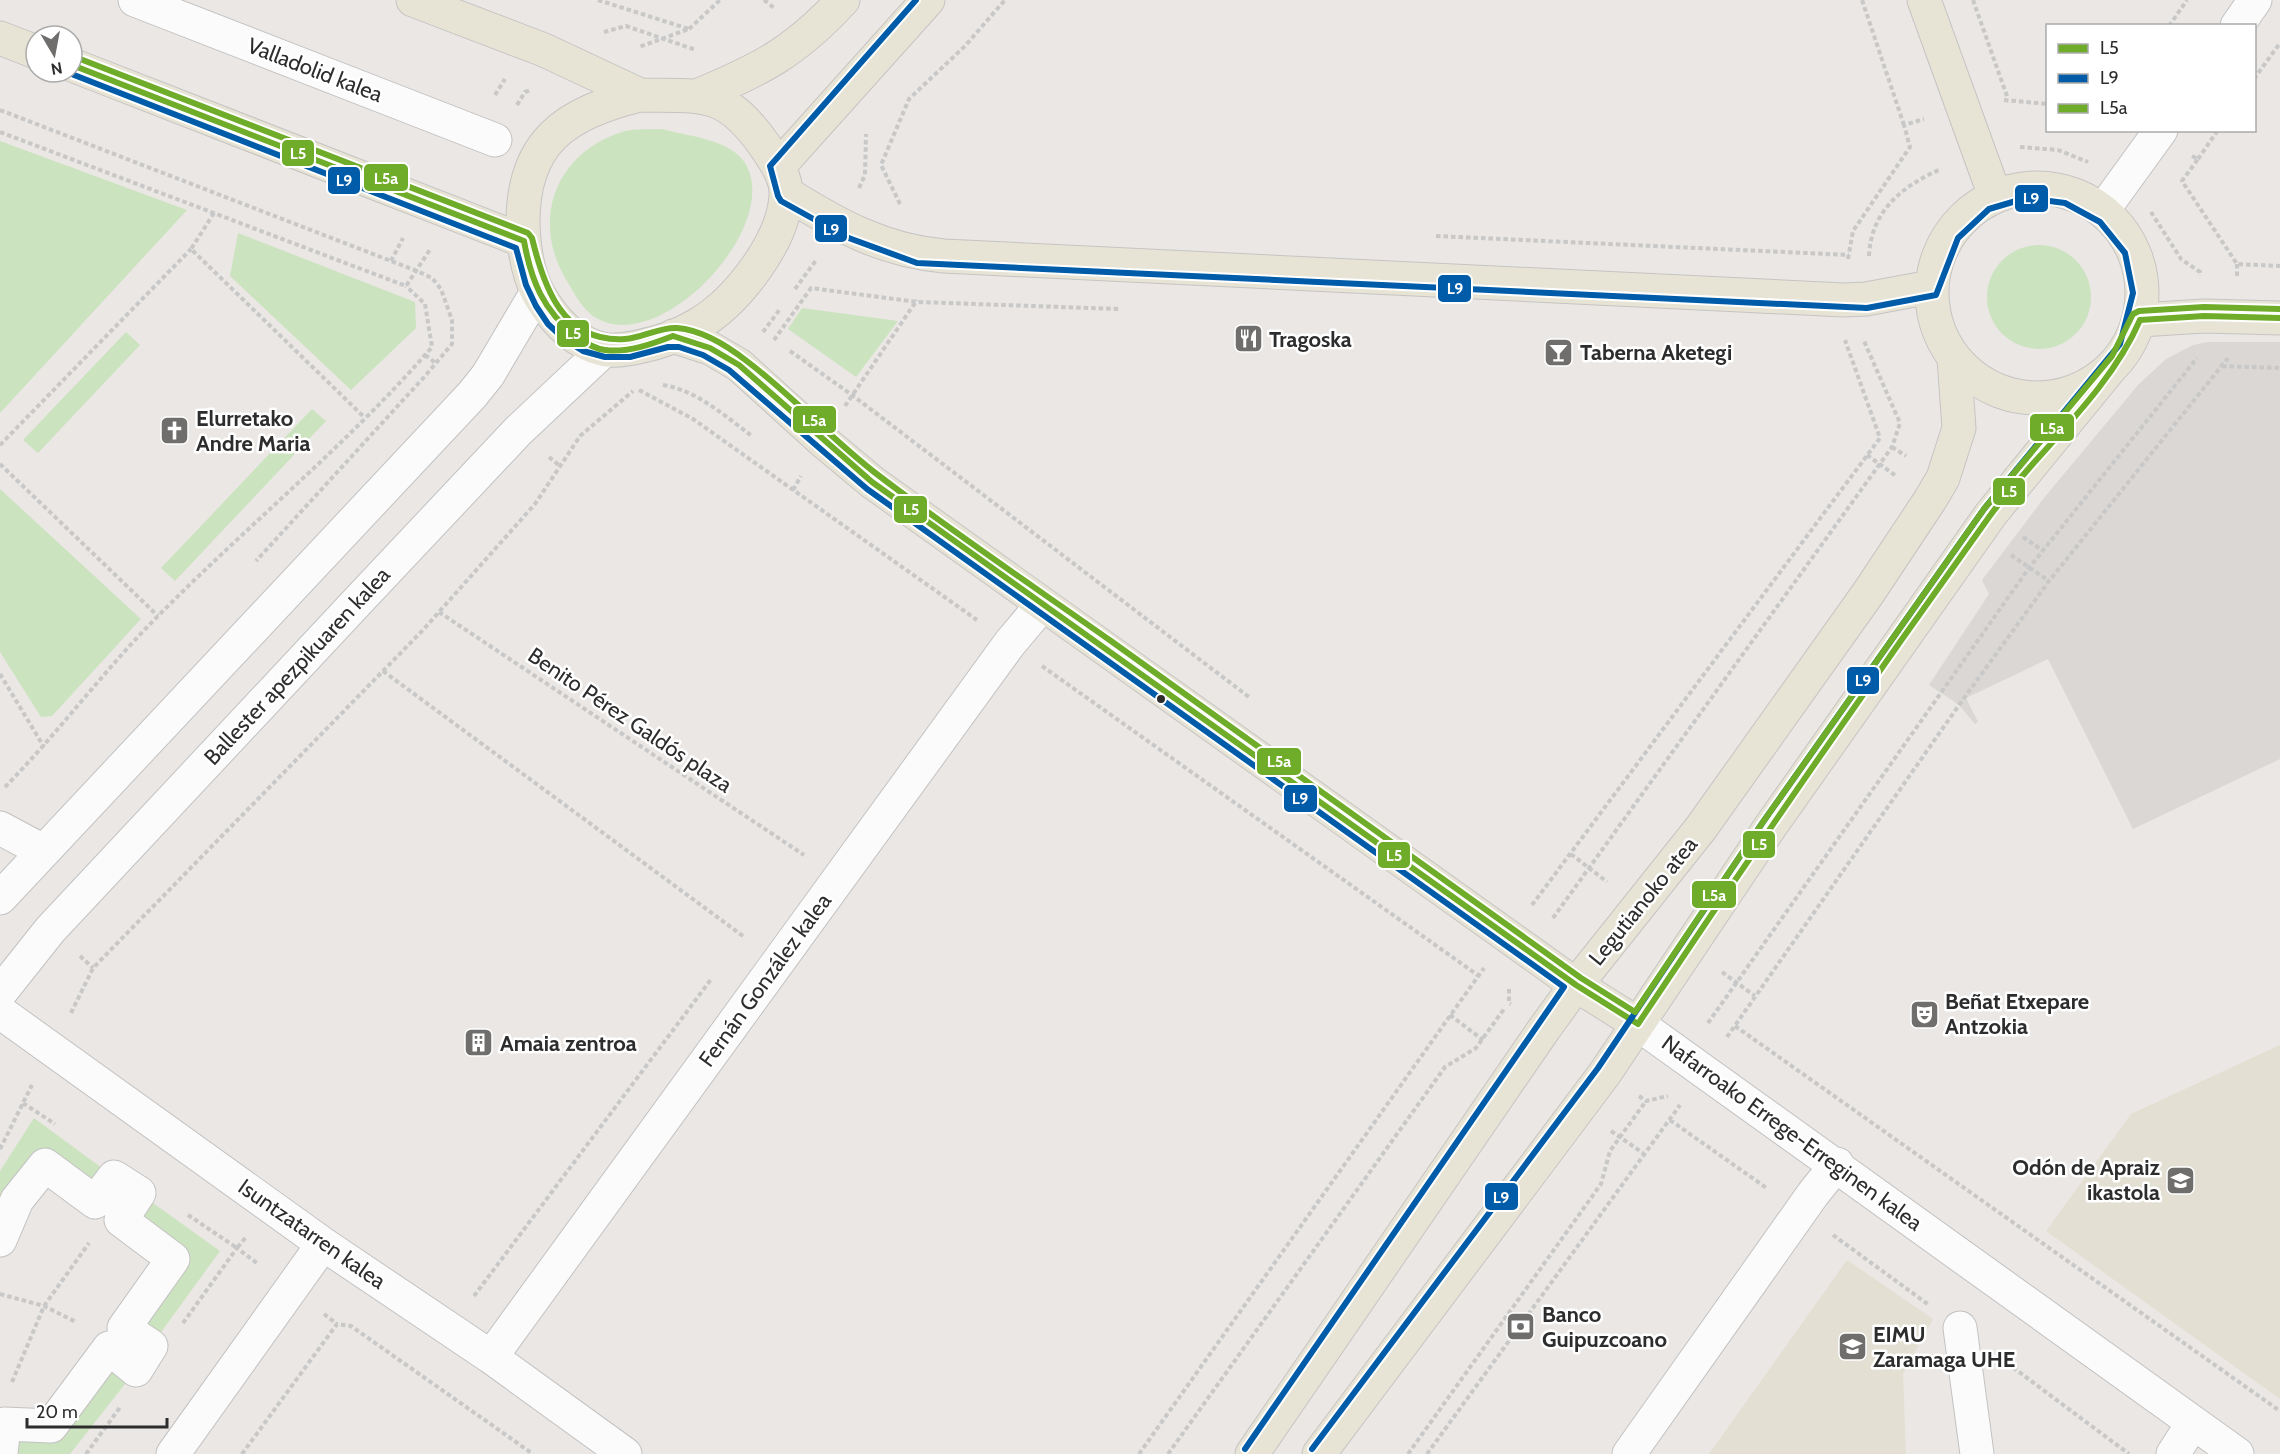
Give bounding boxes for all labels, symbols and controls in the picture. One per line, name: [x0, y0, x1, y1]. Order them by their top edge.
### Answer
north arrow: [24, 24, 84, 84]
legend: [2046, 24, 2256, 132]
street label: Valladolid kalea: [244, 32, 387, 108]
text: L5: [2100, 37, 2119, 59]
text: N: [49, 58, 64, 79]
text: L9: [2100, 67, 2119, 89]
text: L5a: [2100, 97, 2128, 119]
line badge: L5: [281, 139, 315, 167]
text: L5: [290, 144, 306, 163]
line badge: L5a: [363, 163, 409, 192]
line badge: L9: [327, 166, 361, 195]
text: L5a: [374, 169, 398, 188]
text: L9: [336, 171, 352, 190]
line badge: L9: [2014, 184, 2049, 213]
text: L9: [2023, 189, 2039, 208]
line badge: L9: [814, 214, 848, 243]
text: L9: [823, 220, 839, 239]
line badge: L9: [1437, 274, 1472, 303]
text: L9: [1447, 279, 1463, 298]
line badge: L5: [556, 319, 590, 348]
restaurant icon: Tragoska: [1232, 323, 1264, 355]
text: L5: [565, 324, 581, 343]
place label: Tragoska: [1269, 326, 1352, 353]
bar icon: Taberna Aketegi: [1543, 336, 1575, 368]
place label: Taberna Aketegi: [1580, 339, 1732, 366]
place label: Elurretako Andre Maria: [196, 405, 310, 457]
line badge: L5a: [792, 405, 837, 434]
text: L5a: [802, 411, 826, 430]
line badge: L5a: [2029, 413, 2075, 442]
church icon: Elurretako Andre Maria: [159, 415, 191, 447]
text: L5a: [2040, 419, 2064, 438]
line badge: L5: [1992, 477, 2026, 506]
text: L5: [2001, 482, 2017, 501]
line badge: L5: [893, 495, 928, 524]
text: L5: [903, 500, 919, 519]
street label: Ballester apezpikuaren kalea: [198, 561, 396, 770]
street label: Benito Pérez Galdós plaza: [523, 642, 738, 799]
line badge: L9: [1846, 666, 1880, 695]
text: L9: [1855, 671, 1871, 690]
unlabelled marker: [1155, 693, 1167, 705]
line badge: L5a: [1256, 747, 1302, 776]
text: L5a: [1267, 752, 1291, 771]
line badge: L9: [1283, 784, 1318, 813]
text: L9: [1292, 789, 1308, 808]
line badge: L5: [1742, 830, 1776, 859]
street label: Legutianoko atea: [1583, 831, 1703, 971]
text: L5: [1751, 835, 1767, 854]
line badge: L5: [1377, 841, 1411, 869]
text: L5: [1386, 846, 1402, 865]
line badge: L5a: [1691, 880, 1737, 909]
text: L5a: [1702, 886, 1726, 905]
street label: Fernán González kalea: [693, 888, 837, 1072]
place label: Beñat Etxepare Antzokia: [1945, 988, 2089, 1040]
theatre icon: Beñat Etxepare Antzokia: [1908, 998, 1940, 1030]
building icon: Amaia zentroa: [463, 1027, 495, 1059]
street label: Nafarroako Errege-Erreginen kalea: [1656, 1029, 1928, 1237]
place label: Amaia zentroa: [500, 1030, 637, 1057]
place label: Odón de Apraiz ikastola: [2012, 1154, 2161, 1206]
school or university icon: Odón de Apraiz ikastola: [2165, 1164, 2197, 1196]
street label: Isuntzatarren kalea: [233, 1173, 391, 1295]
line badge: L9: [1484, 1182, 1519, 1211]
text: L9: [1493, 1188, 1509, 1207]
place label: Banco Guipuzcoano: [1542, 1301, 1667, 1353]
bank icon: Banco Guipuzcoano: [1505, 1311, 1537, 1343]
place label: EIMU Zaramaga UHE: [1873, 1321, 2015, 1373]
school or university icon: EIMU Zaramaga UHE: [1836, 1331, 1868, 1363]
scale bar: [27, 1391, 166, 1429]
text: 20 m: [36, 1401, 78, 1423]

